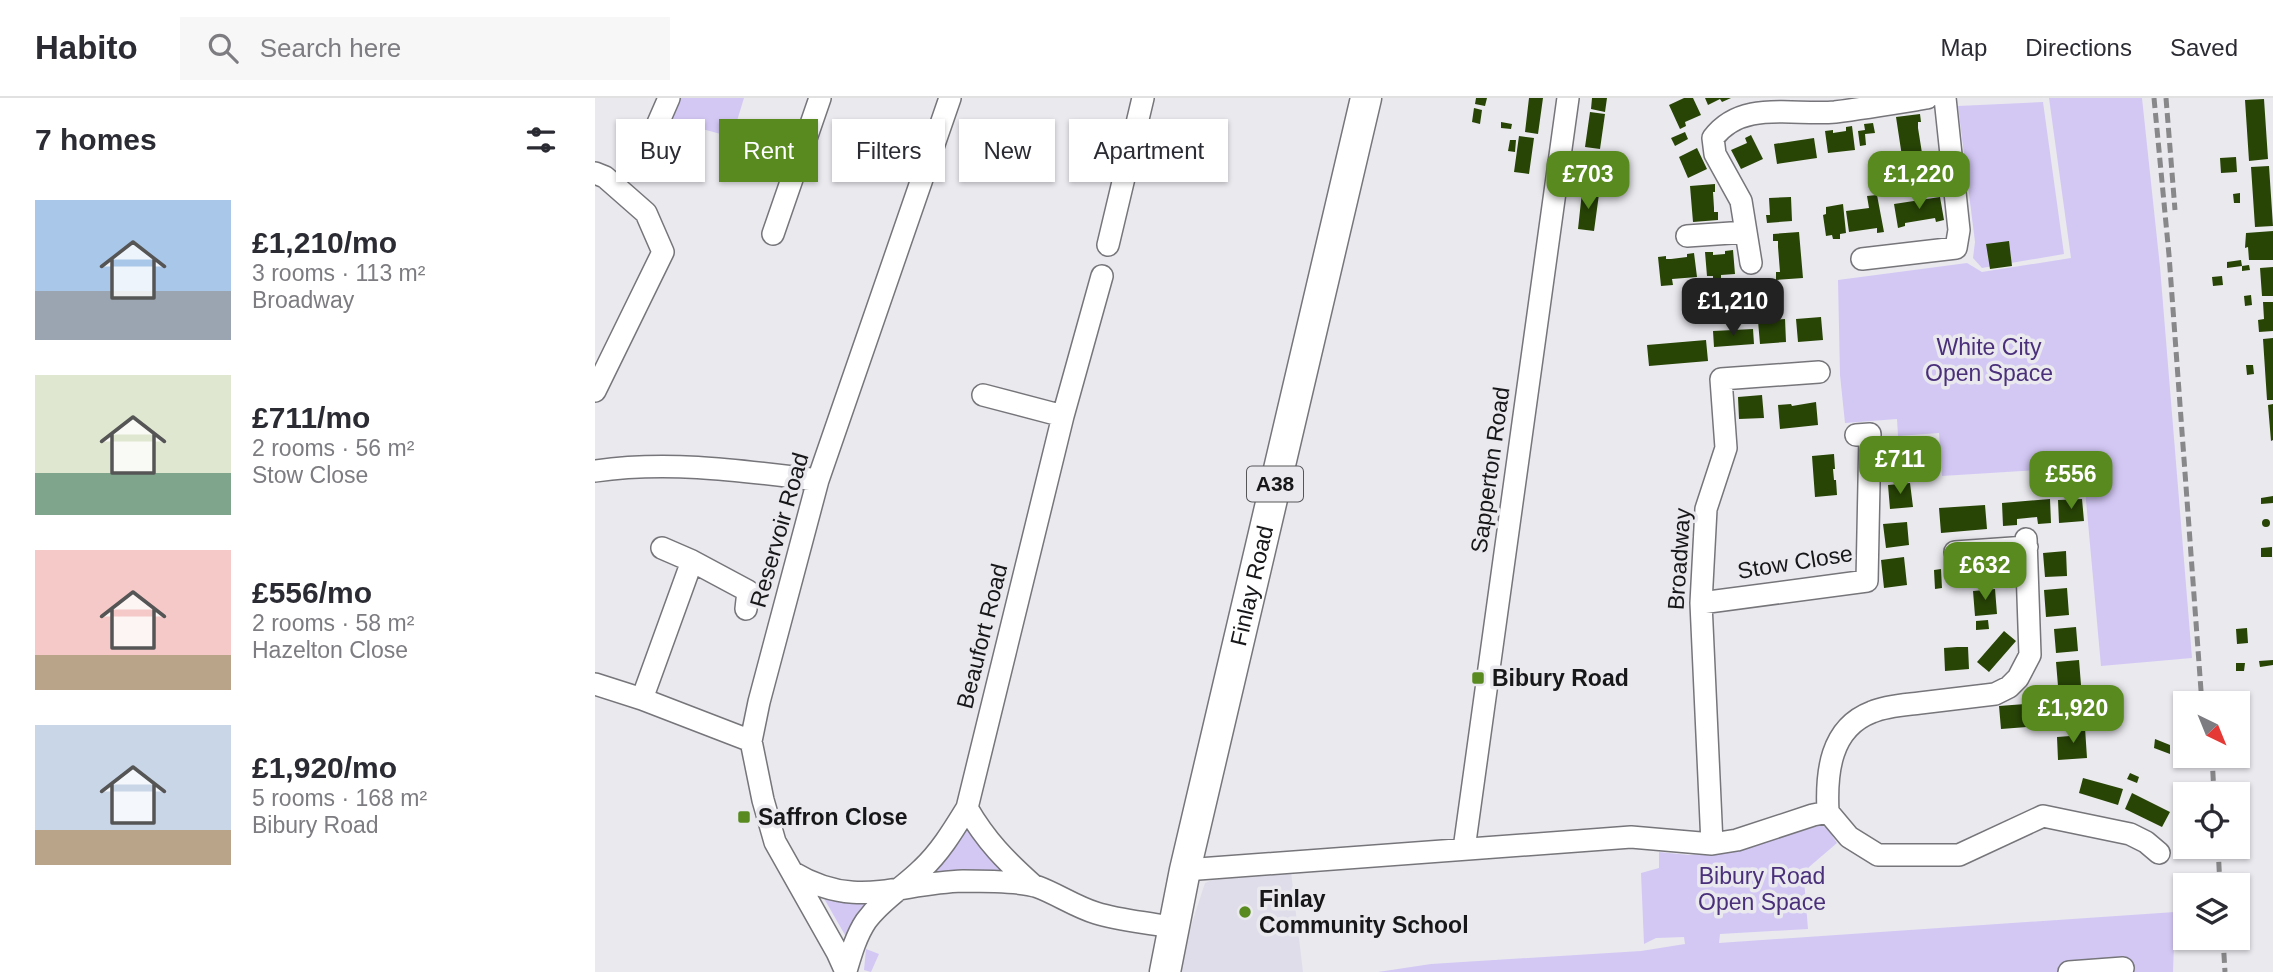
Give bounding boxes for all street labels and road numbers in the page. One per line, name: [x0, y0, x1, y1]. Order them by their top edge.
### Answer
street label: Sapperton Road: [1465, 385, 1515, 555]
street label: Reservoir Road: [744, 450, 814, 610]
road number: A38: [1247, 466, 1303, 502]
street label: Broadway: [1662, 507, 1696, 611]
street label: Finlay Road: [1225, 523, 1278, 648]
street label: Stow Close: [1736, 540, 1854, 584]
street label: Beaufort Road: [951, 561, 1013, 711]

